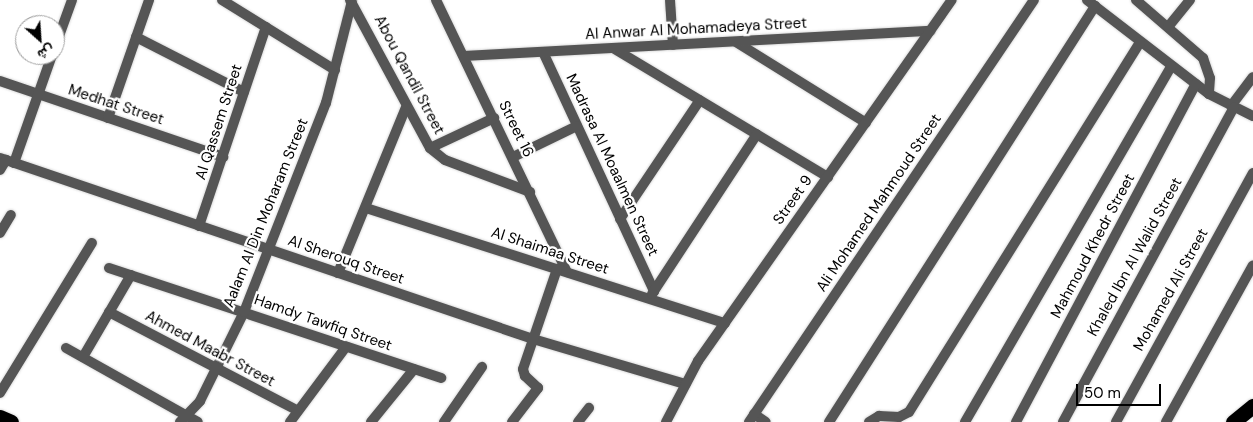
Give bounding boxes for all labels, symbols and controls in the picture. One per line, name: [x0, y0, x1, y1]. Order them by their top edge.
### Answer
street label: Abou Qandil Street: [370, 12, 448, 138]
street label: Al Anwar Al Mohamadeya Street: [585, 14, 807, 44]
north arrow: [15, 15, 65, 65]
text: ش: [35, 41, 58, 64]
street label: Al Qassem Street: [192, 62, 246, 182]
street label: Madrasa Al Moaalmen Street: [562, 71, 662, 259]
street label: Medhat Street: [66, 81, 166, 129]
street label: Street 16: [495, 98, 537, 160]
street label: Ali Mohamed Mahmoud Street: [813, 111, 945, 295]
street label: Aalam Al Din Moharam Street: [220, 116, 312, 310]
street label: Mahmoud Khedr Street: [1047, 171, 1139, 321]
street label: Street 9: [770, 172, 816, 228]
street label: Khaled Ibn Al Walid Street: [1084, 175, 1186, 339]
street label: Al Shaimaa Street: [489, 224, 611, 278]
street label: Mohamed Ali Street: [1130, 226, 1212, 354]
street label: Al Sherouq Street: [285, 232, 407, 288]
street label: Hamdy Tawfiq Street: [252, 291, 394, 355]
street label: Ahmed Maabr Street: [142, 307, 278, 391]
scale bar: [1078, 374, 1163, 406]
text: 50 m: [1084, 383, 1121, 403]

